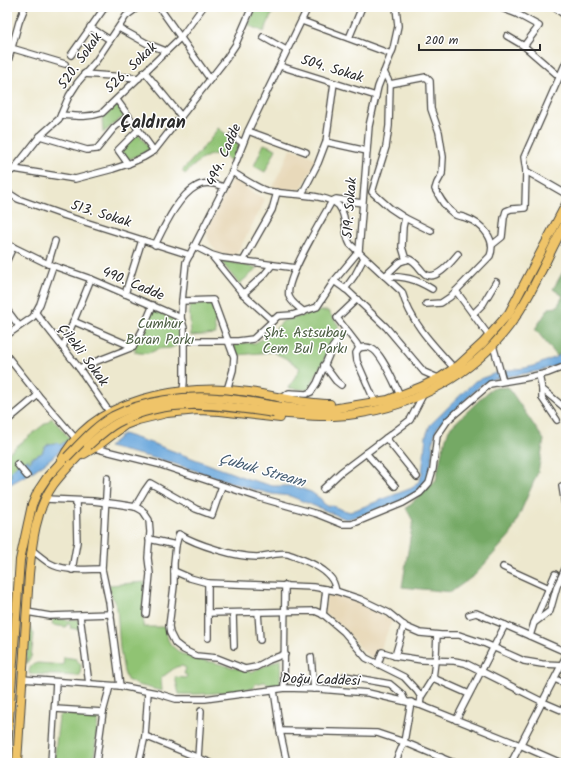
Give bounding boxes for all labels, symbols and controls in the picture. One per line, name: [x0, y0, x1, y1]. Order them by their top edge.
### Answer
scale bar: [419, 26, 540, 52]
street label: 520. Sokak: [52, 28, 108, 94]
text: 200 m: [425, 31, 459, 50]
street label: 526. Sokak: [100, 37, 163, 99]
street label: 504. Sokak: [298, 49, 367, 89]
district label: Çaldıran: [120, 109, 186, 138]
street label: 494. Cadde: [200, 120, 248, 190]
street label: 519. Sokak: [337, 176, 363, 239]
street label: 513. Sokak: [68, 194, 134, 234]
street label: 490. Cadde: [98, 261, 168, 307]
park label: Cumhur Baran Parkı: [126, 313, 195, 351]
street label: Çilekli Sokak: [52, 319, 114, 391]
park label: Şht. Astsubay Cem Bul Parkı: [262, 322, 348, 360]
water label: Çubuk Stream: [216, 447, 309, 495]
street label: Doğu Caddesi: [281, 668, 361, 692]

